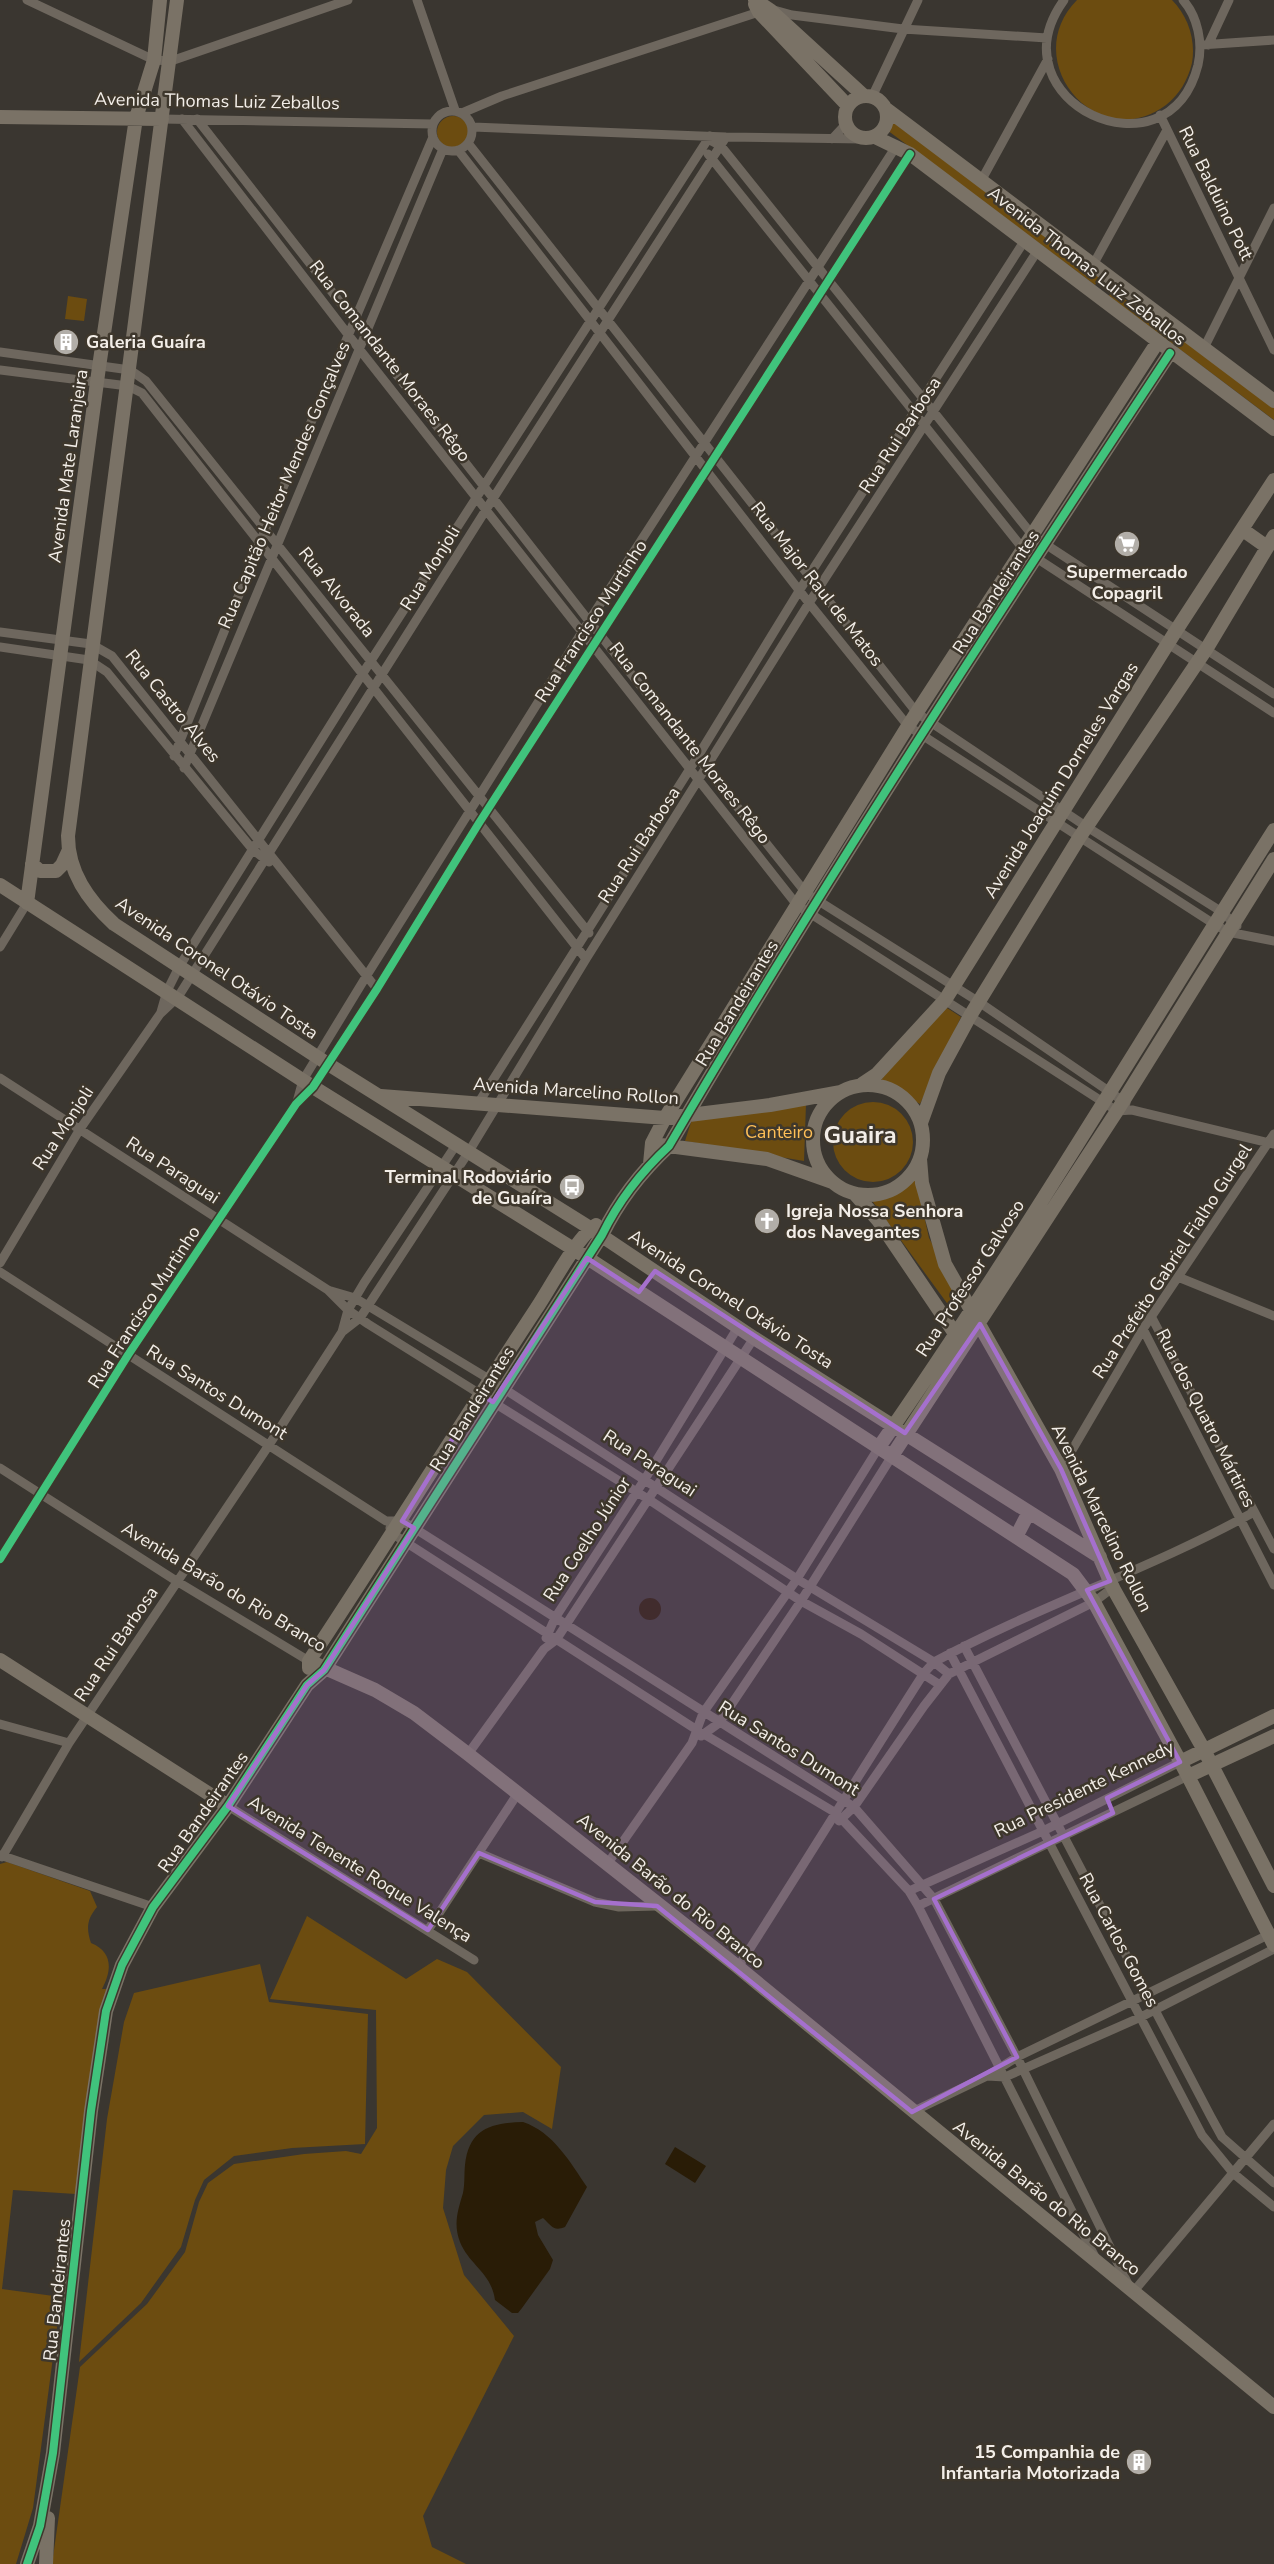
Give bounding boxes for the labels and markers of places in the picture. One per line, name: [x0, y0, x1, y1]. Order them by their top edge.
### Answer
building icon: Galeria Guaíra: [51, 327, 81, 357]
place label: Galeria Guaíra: [86, 330, 206, 354]
supermarket icon: Supermercado Copagril: [1112, 529, 1142, 559]
place label: Supermercado Copagril: [1066, 560, 1188, 605]
place label: Terminal Rodoviário de Guaíra: [385, 1165, 552, 1210]
bus stop icon: Terminal Rodoviário de Guaíra: [557, 1172, 587, 1202]
place label: Igreja Nossa Senhora dos Navegantes: [786, 1199, 963, 1244]
church icon: Igreja Nossa Senhora dos Navegantes: [752, 1206, 782, 1236]
place label: 15 Companhia de Infantaria Motorizada: [941, 2440, 1120, 2485]
building icon: 15 Companhia de Infantaria Motorizada: [1124, 2447, 1154, 2477]

